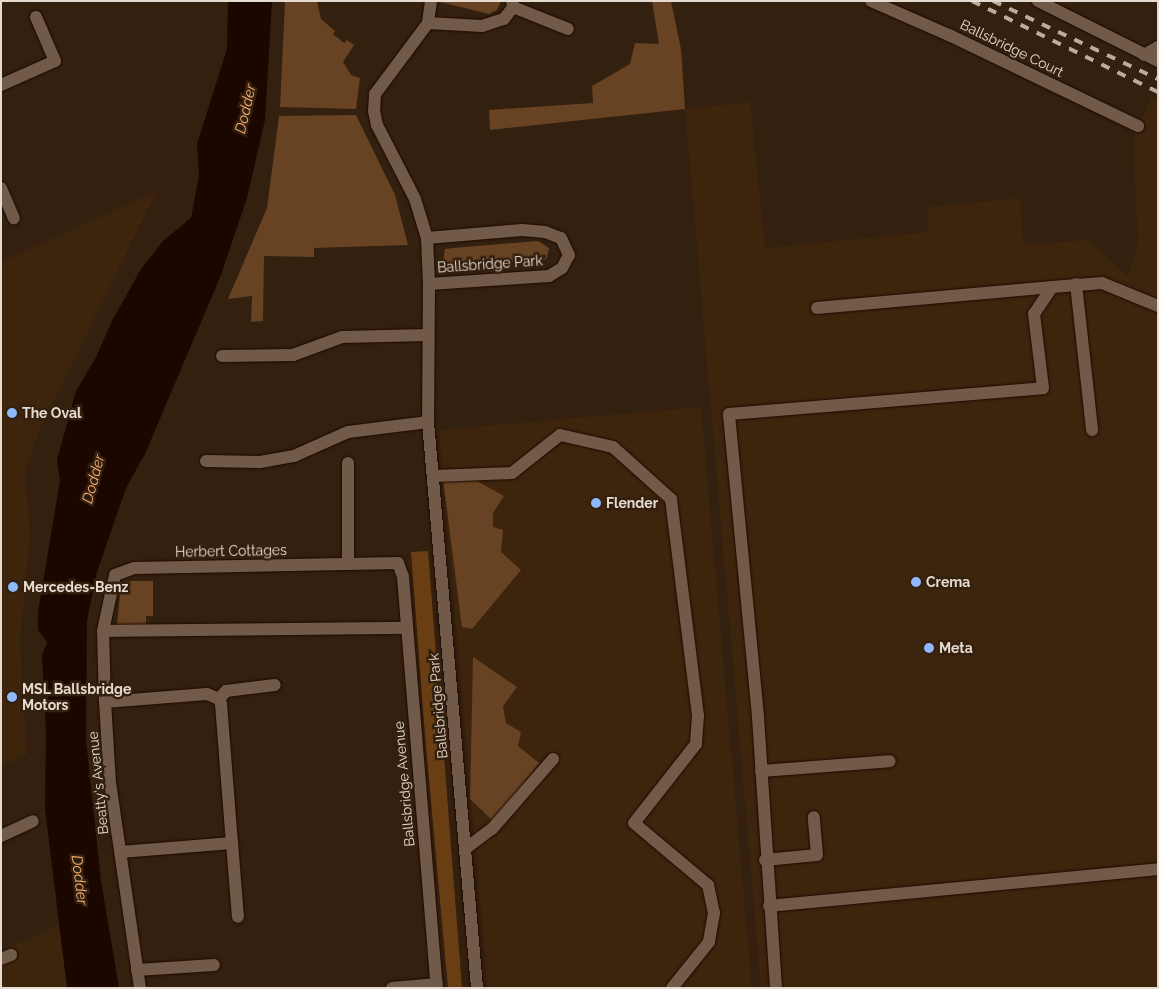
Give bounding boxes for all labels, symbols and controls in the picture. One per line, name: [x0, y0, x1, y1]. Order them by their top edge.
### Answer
street label: Ballsbridge Court: [958, 16, 1066, 80]
water label: Dodder: [232, 83, 260, 135]
street label: Ballsbridge Park: [437, 252, 543, 276]
place label: The Oval: [22, 405, 81, 421]
marker: The Oval: [6, 407, 18, 419]
water label: Dodder: [79, 452, 109, 506]
place label: Flender: [606, 495, 658, 511]
marker: Flender: [590, 497, 602, 509]
street label: Herbert Cottages: [175, 542, 287, 560]
place label: Crema: [926, 574, 970, 590]
marker: Crema: [910, 576, 922, 588]
place label: Mercedes-Benz: [23, 579, 128, 595]
marker: Mercedes-Benz: [7, 581, 19, 593]
place label: Meta: [939, 640, 973, 656]
marker: Meta: [923, 642, 935, 654]
street label: Ballsbridge Park: [425, 653, 451, 759]
place label: MSL Ballsbridge Motors: [22, 681, 132, 714]
marker: MSL Ballsbridge Motors: [6, 691, 18, 703]
street label: Ballsbridge Avenue: [390, 720, 418, 848]
street label: Beatty's Avenue: [84, 730, 112, 836]
water label: Dodder: [67, 854, 91, 906]

